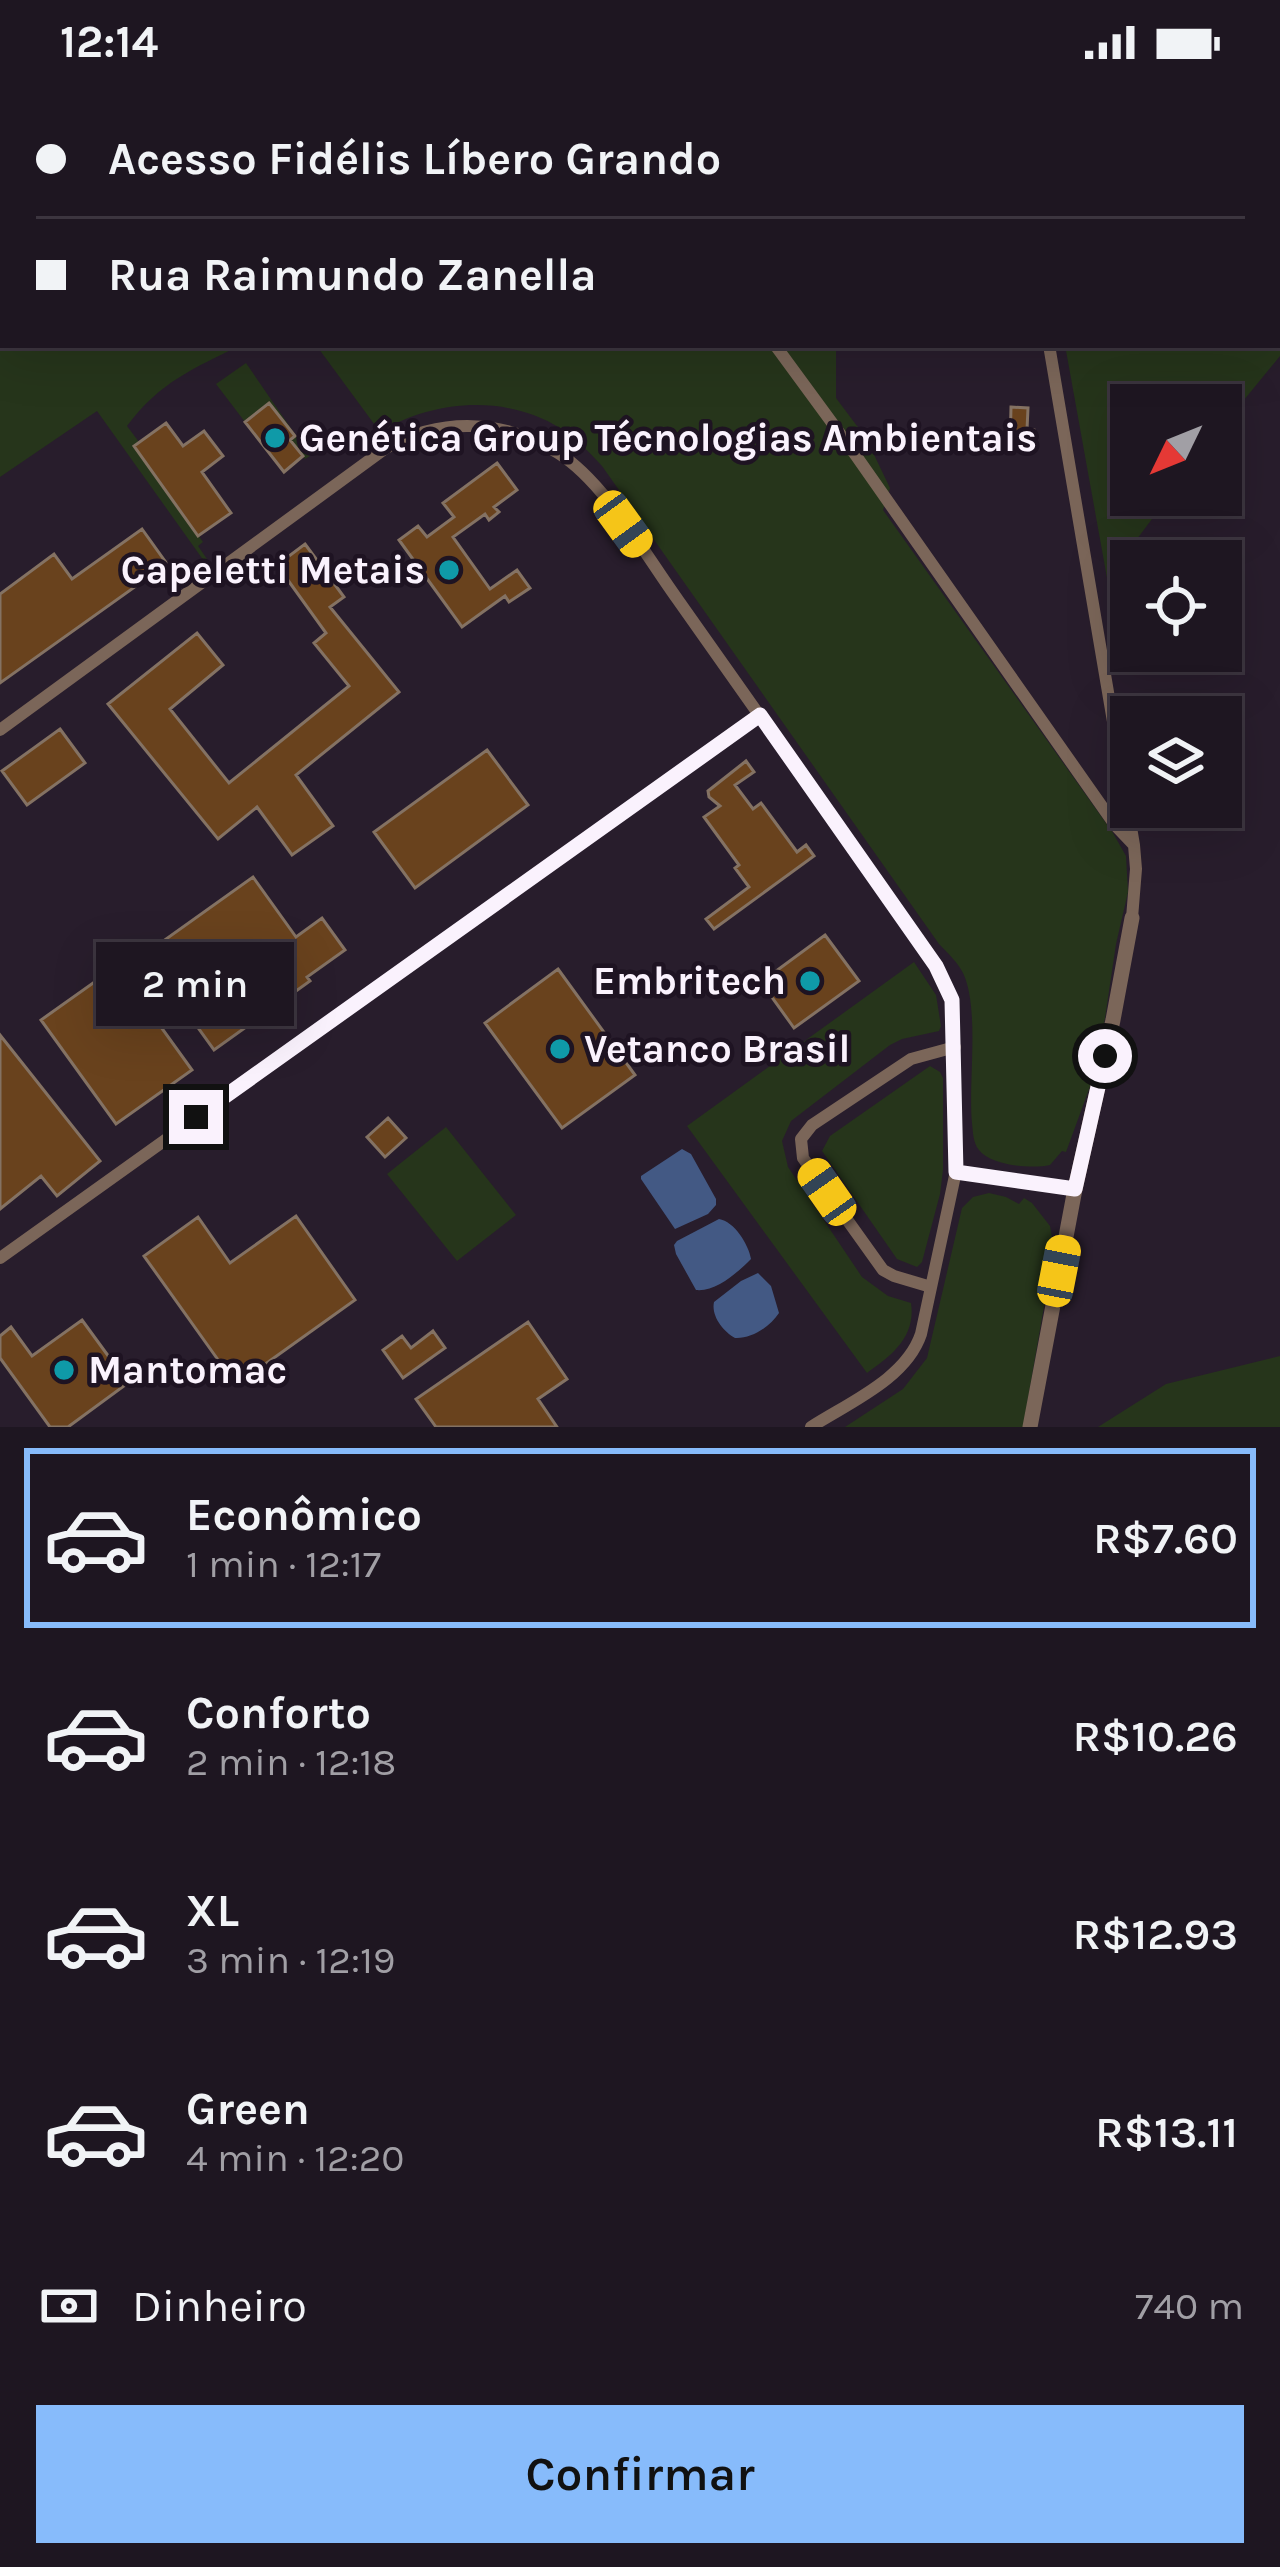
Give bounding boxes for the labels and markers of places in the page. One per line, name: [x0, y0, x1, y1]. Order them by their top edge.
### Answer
place label: Genética Group Técnologias Ambientais: [299, 415, 1037, 461]
marker: Genética Group Técnologias Ambientais: [262, 425, 288, 451]
place label: Capeletti Metais: [121, 547, 425, 593]
marker: Capeletti Metais: [436, 557, 462, 583]
place label: Embritech: [593, 958, 786, 1004]
marker: Embritech: [797, 968, 823, 994]
place label: Vetanco Brasil: [584, 1026, 850, 1072]
marker: Vetanco Brasil: [547, 1036, 573, 1062]
place label: Mantomac: [88, 1347, 287, 1393]
marker: Mantomac: [51, 1357, 77, 1383]

